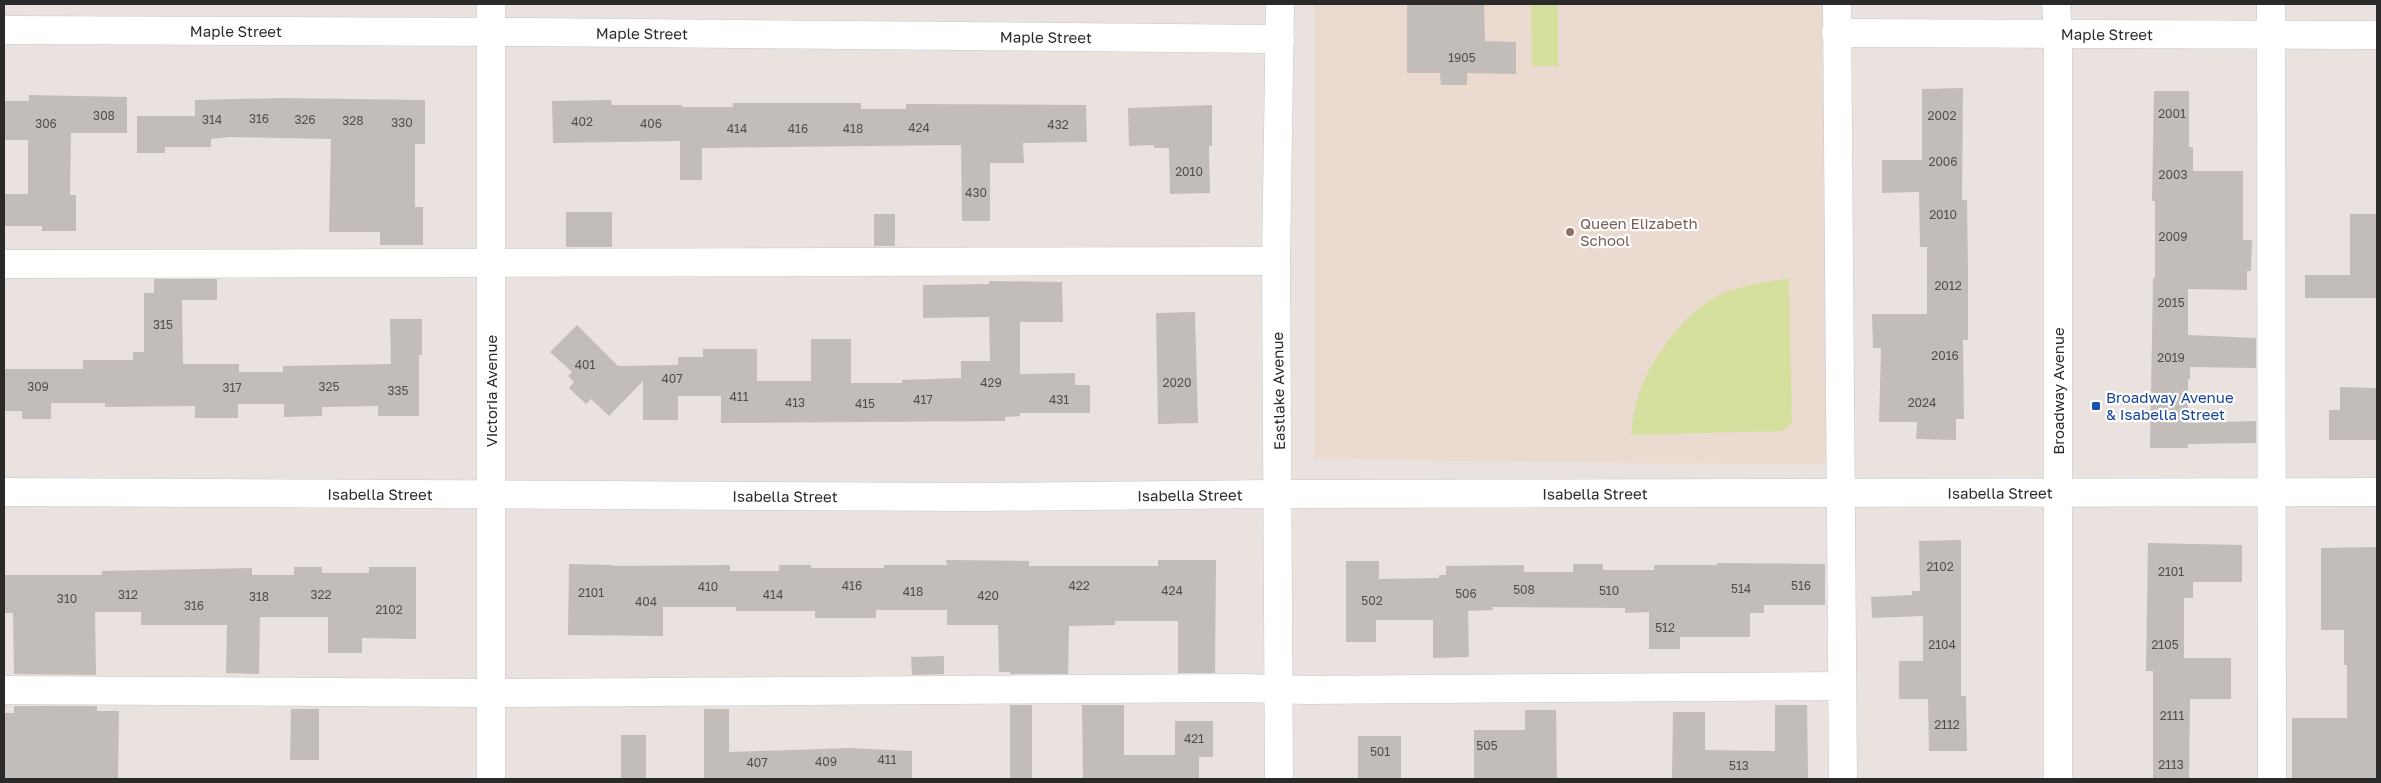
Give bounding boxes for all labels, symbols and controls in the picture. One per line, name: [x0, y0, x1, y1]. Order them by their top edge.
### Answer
street label: Maple Street: [190, 22, 282, 40]
street label: Maple Street: [596, 24, 688, 42]
street label: Maple Street: [2061, 25, 2153, 43]
street label: Maple Street: [1000, 27, 1092, 46]
house number: 1905: [1448, 50, 1476, 65]
house number: 2001: [2158, 106, 2186, 121]
house number: 308: [93, 108, 115, 123]
house number: 2002: [1928, 108, 1956, 123]
house number: 316: [249, 111, 269, 126]
house number: 314: [202, 112, 222, 127]
house number: 326: [294, 112, 316, 127]
house number: 328: [342, 113, 364, 128]
house number: 402: [571, 114, 593, 129]
house number: 330: [391, 115, 413, 130]
house number: 306: [35, 116, 57, 131]
house number: 406: [640, 116, 662, 131]
house number: 432: [1047, 117, 1069, 132]
house number: 424: [908, 120, 930, 135]
house number: 414: [727, 121, 747, 136]
house number: 416: [788, 121, 808, 136]
house number: 418: [843, 121, 863, 136]
house number: 2006: [1928, 154, 1958, 169]
house number: 2010: [1175, 164, 1203, 179]
house number: 2003: [2159, 167, 2187, 182]
house number: 430: [965, 185, 987, 200]
house number: 2010: [1929, 207, 1957, 222]
place label: Queen Elizabeth School: [1580, 214, 1698, 249]
marker: Queen Elizabeth School: [1564, 226, 1576, 238]
house number: 2009: [2158, 229, 2188, 244]
house number: 2012: [1934, 278, 1962, 293]
house number: 2015: [2157, 295, 2185, 310]
house number: 315: [153, 317, 173, 332]
street label: Broadway Avenue: [2049, 327, 2067, 455]
street label: Eastlake Avenue: [1268, 331, 1288, 450]
street label: Victoria Avenue: [482, 335, 500, 447]
house number: 2016: [1931, 348, 1959, 363]
house number: 2019: [2157, 350, 2185, 365]
house number: 401: [575, 357, 595, 372]
house number: 407: [661, 371, 683, 386]
house number: 429: [980, 375, 1002, 390]
house number: 2020: [1163, 375, 1191, 390]
house number: 309: [27, 379, 49, 394]
house number: 325: [319, 379, 340, 394]
house number: 317: [222, 380, 242, 395]
house number: 335: [387, 383, 409, 398]
place label: Broadway Avenue & Isabella Street: [2106, 388, 2234, 423]
house number: 411: [730, 389, 749, 404]
house number: 417: [913, 392, 933, 407]
house number: 431: [1049, 392, 1069, 407]
house number: 413: [785, 395, 805, 410]
house number: 2024: [1908, 395, 1936, 410]
house number: 415: [855, 396, 875, 411]
marker: Broadway Avenue & Isabella Street: [2090, 400, 2102, 412]
street label: Isabella Street: [1542, 484, 1648, 503]
street label: Isabella Street: [1947, 484, 2053, 502]
street label: Isabella Street: [327, 485, 433, 503]
street label: Isabella Street: [1137, 485, 1243, 504]
street label: Isabella Street: [732, 487, 838, 505]
house number: 2102: [1926, 559, 1954, 574]
house number: 2101: [2158, 564, 2184, 579]
house number: 416: [842, 578, 862, 593]
house number: 422: [1068, 578, 1090, 593]
house number: 516: [1791, 578, 1811, 593]
house number: 410: [698, 579, 718, 594]
house number: 514: [1731, 581, 1751, 596]
house number: 508: [1513, 582, 1535, 597]
house number: 424: [1161, 583, 1183, 598]
house number: 510: [1599, 583, 1619, 598]
house number: 418: [903, 584, 923, 599]
house number: 2101: [578, 585, 604, 600]
house number: 506: [1455, 586, 1477, 601]
house number: 312: [118, 587, 138, 602]
house number: 322: [311, 587, 332, 602]
house number: 414: [763, 587, 783, 602]
house number: 420: [977, 588, 999, 603]
house number: 318: [249, 589, 269, 604]
house number: 310: [57, 591, 77, 606]
house number: 502: [1361, 593, 1383, 608]
house number: 404: [635, 594, 657, 609]
house number: 316: [184, 598, 204, 613]
house number: 2102: [375, 602, 403, 617]
house number: 512: [1655, 620, 1675, 635]
house number: 2104: [1928, 637, 1956, 652]
house number: 2105: [2151, 637, 2179, 652]
house number: 2111: [2160, 708, 2184, 723]
house number: 2112: [1934, 717, 1960, 732]
house number: 421: [1184, 731, 1204, 746]
house number: 505: [1476, 738, 1498, 753]
house number: 501: [1370, 744, 1390, 759]
house number: 411: [878, 752, 897, 767]
house number: 409: [815, 754, 837, 769]
house number: 407: [746, 755, 768, 770]
house number: 2113: [2158, 757, 2184, 772]
house number: 513: [1729, 758, 1749, 773]

